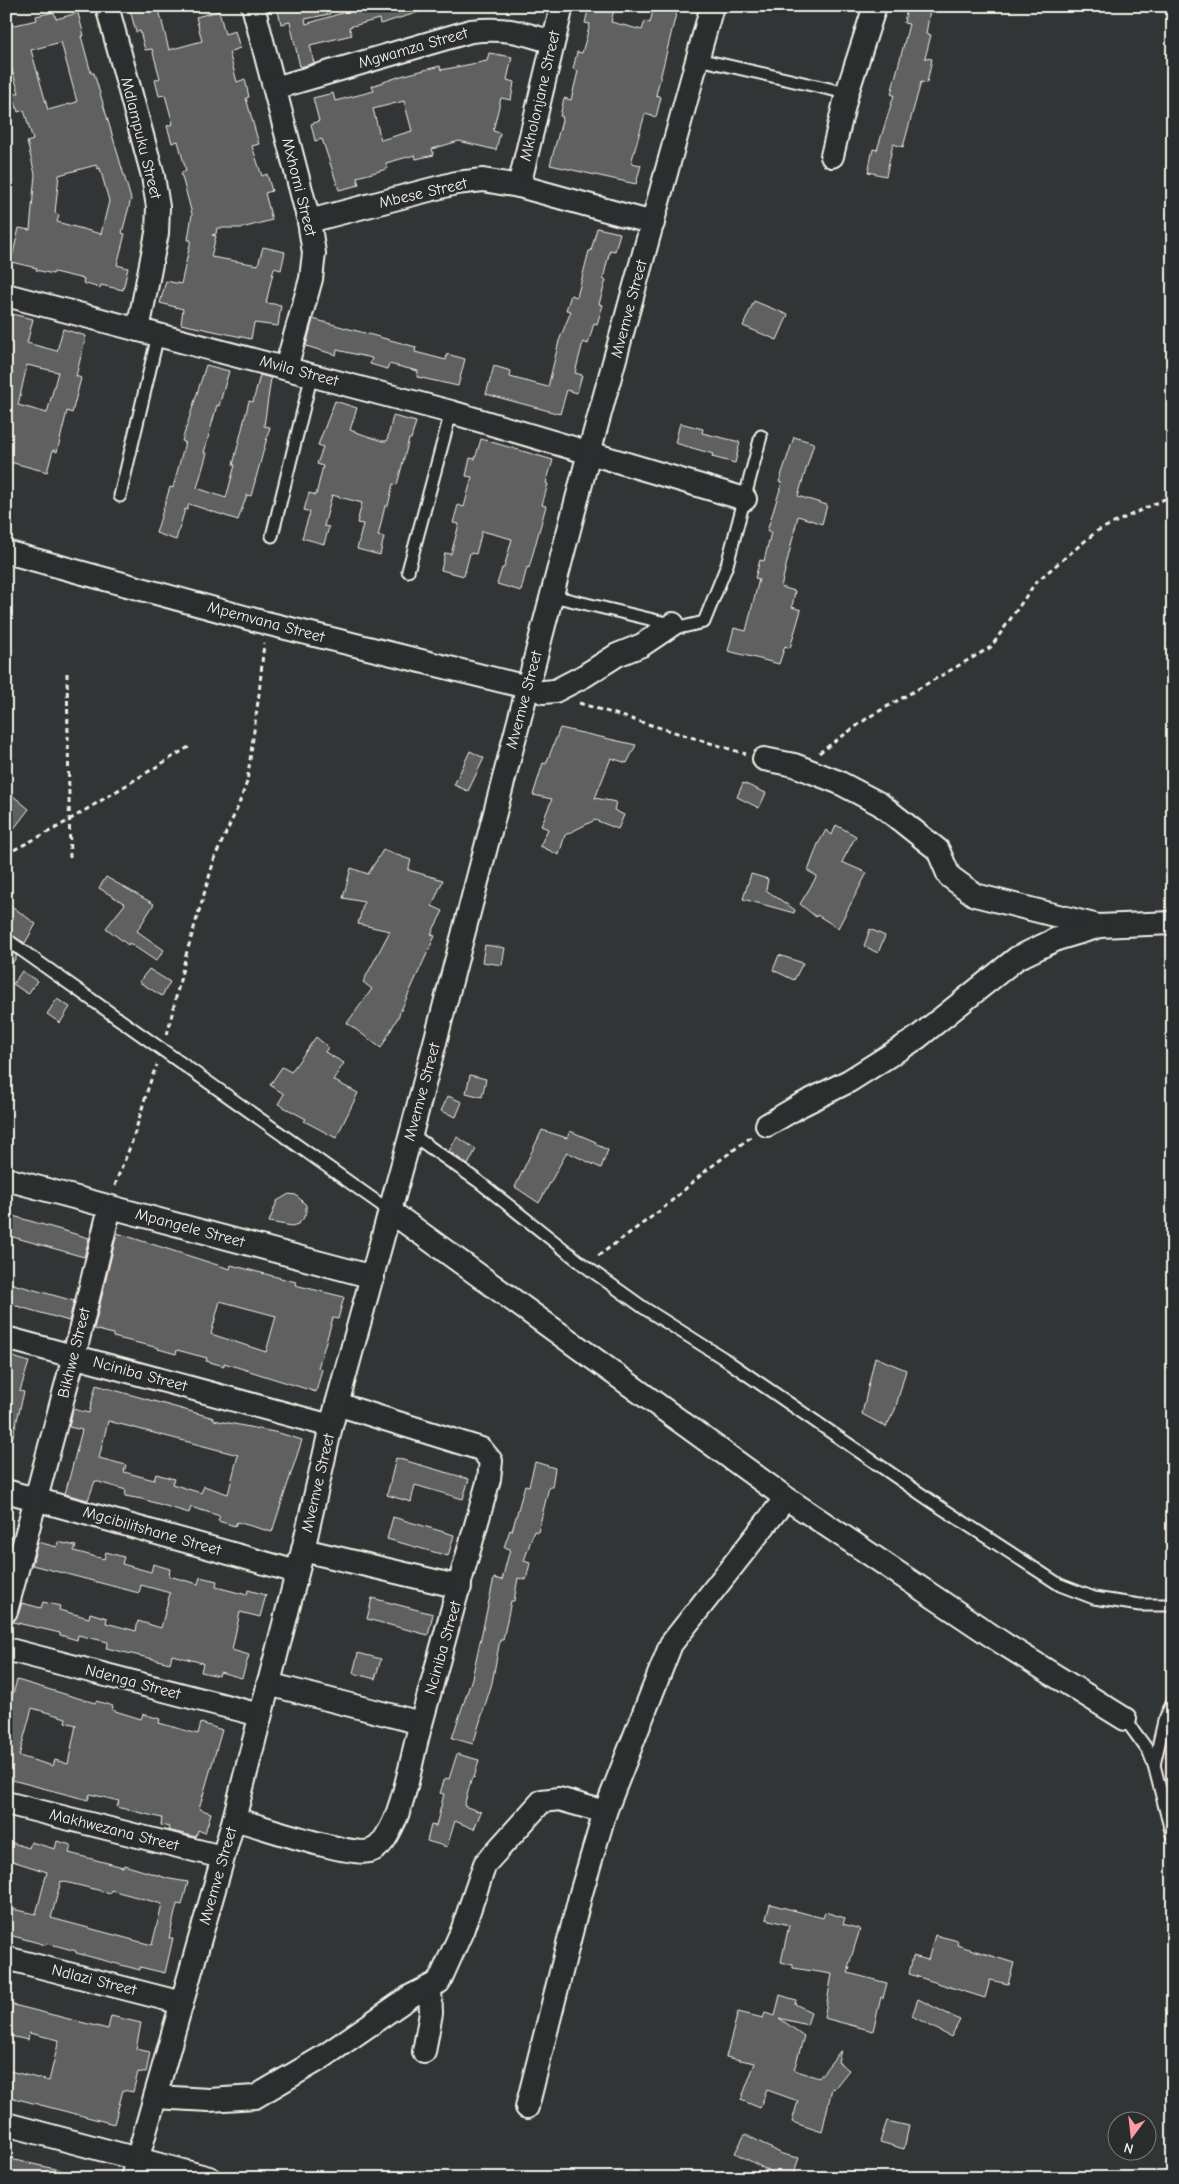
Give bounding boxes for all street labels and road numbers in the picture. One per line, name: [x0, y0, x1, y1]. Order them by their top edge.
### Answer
street label: Mgwamza Street: [356, 24, 470, 72]
street label: Mkholonjane Street: [516, 29, 564, 163]
street label: Mdlampuku Street: [117, 75, 165, 201]
street label: Mxhomi Street: [278, 136, 320, 238]
street label: Mbese Street: [377, 174, 469, 212]
street label: Mvemve Street: [607, 258, 651, 360]
street label: Mvila Street: [258, 352, 341, 390]
street label: Mpemvana Street: [206, 598, 327, 646]
street label: Mvemve Street: [502, 649, 546, 751]
street label: Mvemve Street: [400, 1041, 444, 1143]
street label: Mpangele Street: [133, 1205, 247, 1251]
street label: Bikhwe Street: [54, 1305, 94, 1400]
street label: Nciniba Street: [91, 1353, 189, 1395]
street label: Mvemve Street: [298, 1431, 338, 1534]
street label: Mgcibilitshane Street: [81, 1503, 224, 1559]
street label: Nciniba Street: [421, 1599, 465, 1697]
street label: Ndenga Street: [83, 1661, 183, 1703]
street label: Makhwezana Street: [47, 1805, 181, 1855]
street label: Mvemve Street: [195, 1825, 241, 1927]
street label: Ndlazi Street: [50, 1961, 139, 1999]

